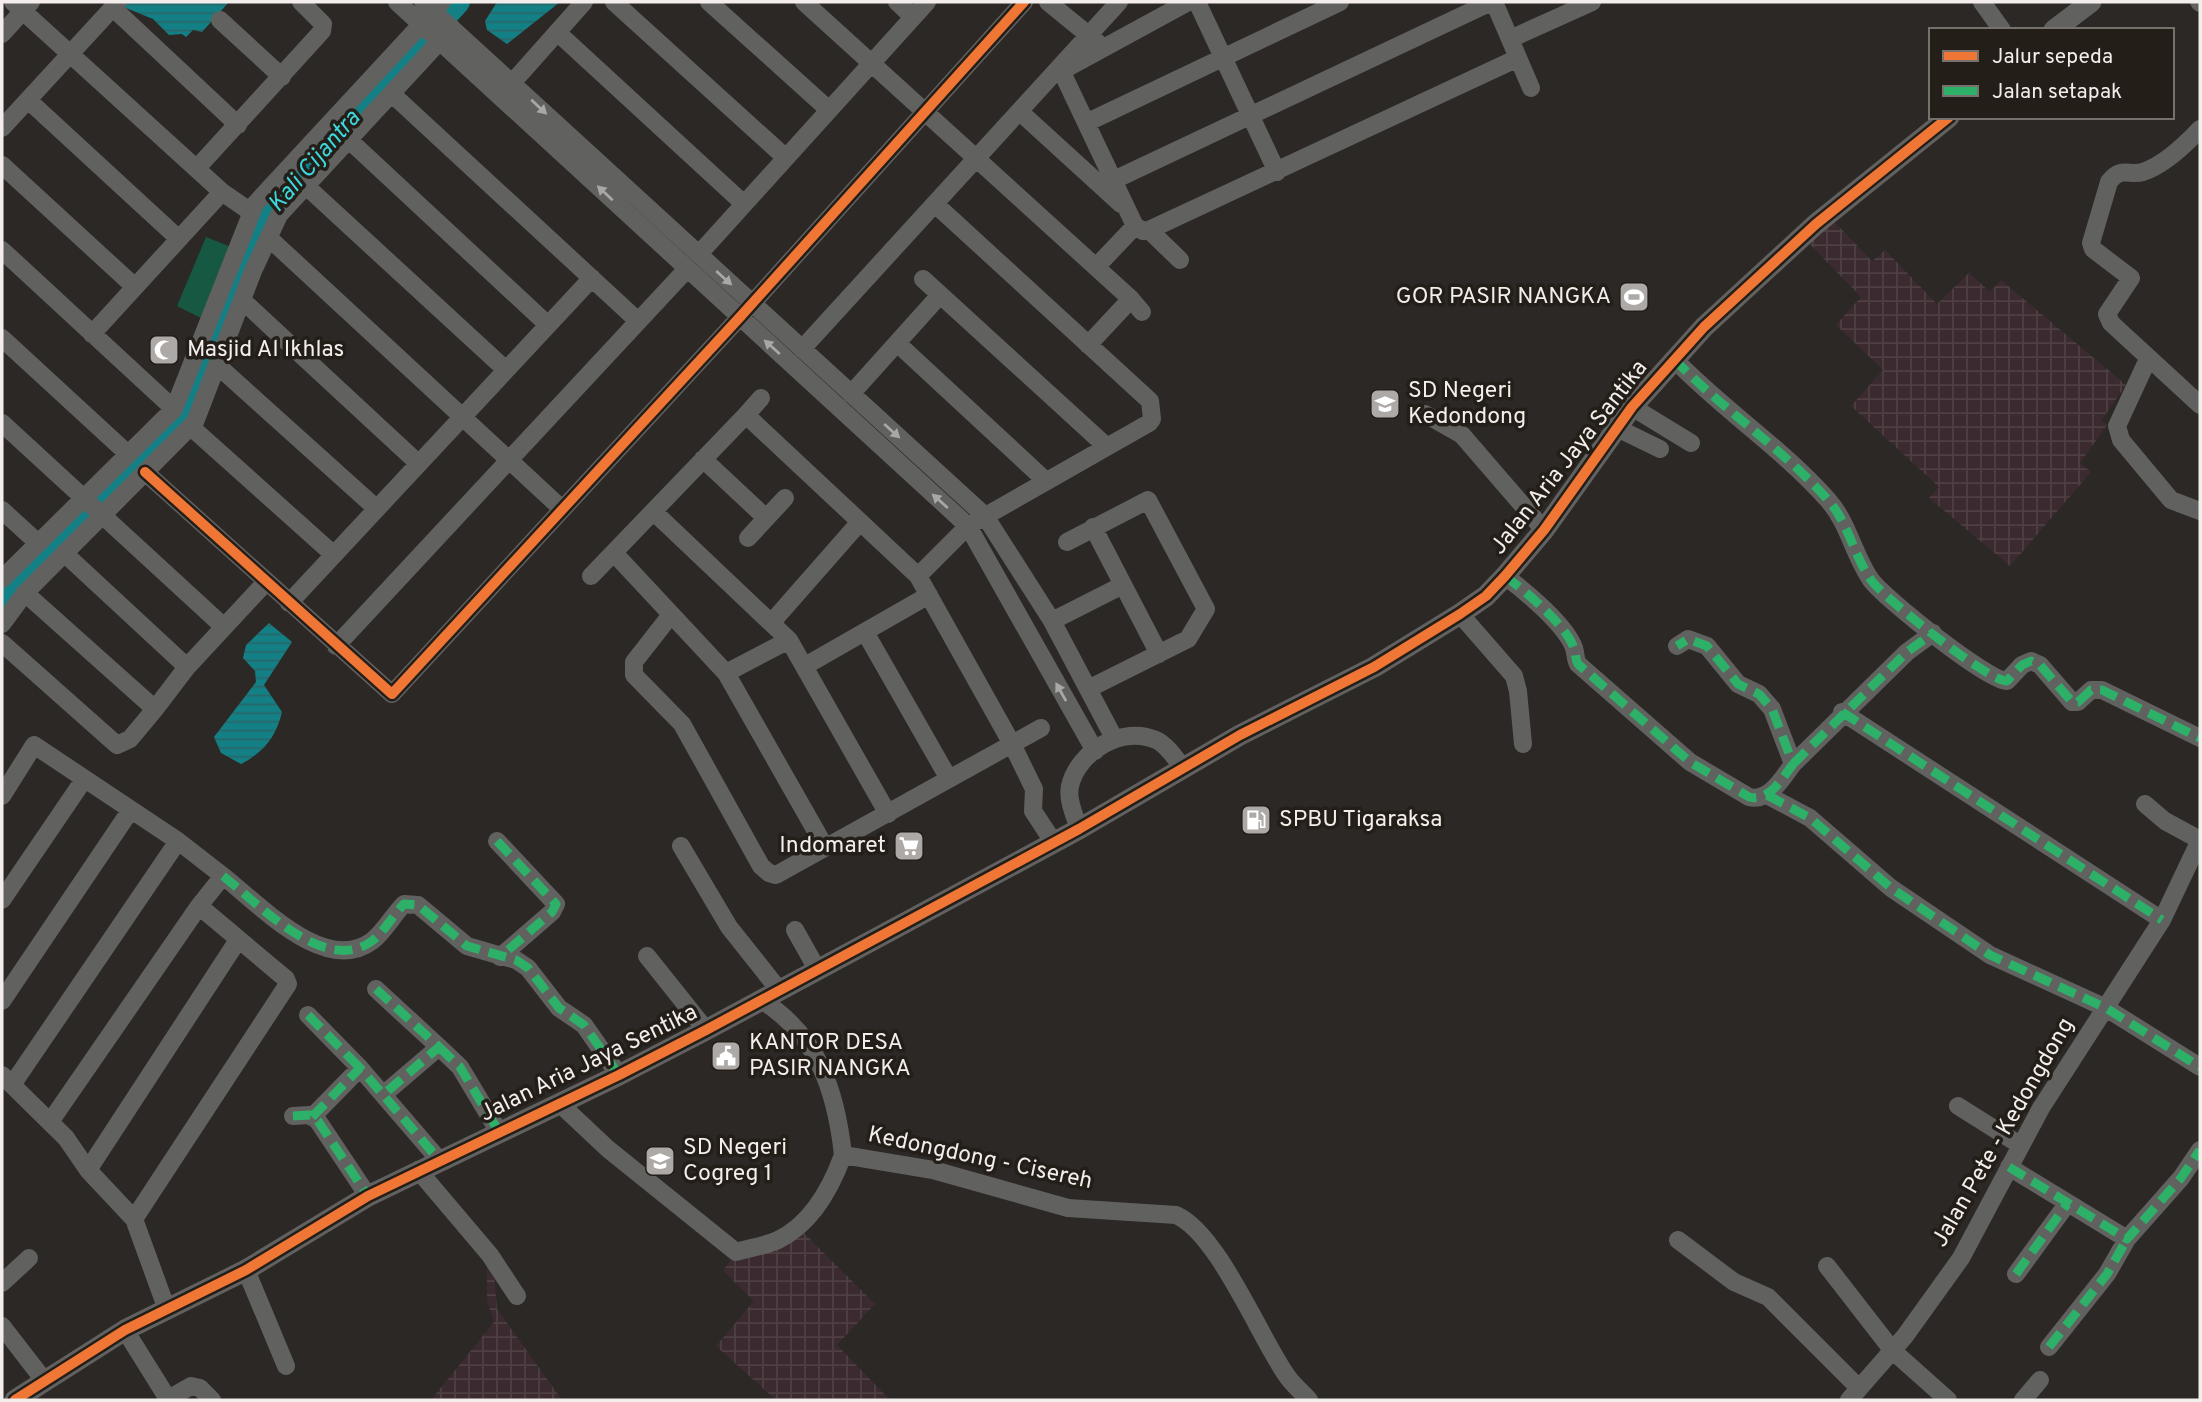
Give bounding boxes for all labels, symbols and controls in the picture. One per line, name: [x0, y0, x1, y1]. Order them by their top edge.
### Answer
legend: [1929, 28, 2174, 119]
text: Jalur sepeda: [1992, 44, 2113, 71]
text: Jalan setapak: [1992, 79, 2122, 106]
one-way arrow: [530, 99, 547, 115]
water label: Kali Cijantra: [262, 104, 368, 219]
one-way arrow: [597, 186, 614, 202]
one-way arrow: [716, 270, 733, 285]
sports icon: GOR PASIR NANGKA: [1617, 280, 1651, 314]
place label: GOR PASIR NANGKA: [1396, 283, 1611, 312]
mosque icon: Masjid Al Ikhlas: [147, 333, 181, 367]
place label: Masjid Al Ikhlas: [187, 336, 344, 365]
one-way arrow: [764, 340, 781, 356]
street label: Jalan Aria Jaya Santika: [1485, 355, 1655, 561]
place label: SD Negeri Kedondong: [1408, 377, 1526, 432]
school or university icon: SD Negeri Kedondong: [1368, 387, 1402, 421]
one-way arrow: [883, 423, 900, 439]
one-way arrow: [931, 493, 949, 509]
one-way arrow: [1055, 682, 1067, 701]
fuel station icon: SPBU Tigaraksa: [1239, 803, 1273, 837]
place label: SPBU Tigaraksa: [1279, 806, 1442, 835]
supermarket icon: Indomaret: [892, 829, 926, 863]
place label: Indomaret: [779, 832, 886, 861]
street label: Jalan Aria Jaya Sentika: [475, 999, 703, 1129]
street label: Jalan Pete - Kedongdong: [1926, 1013, 2082, 1253]
place label: KANTOR DESA PASIR NANGKA: [749, 1029, 911, 1084]
public building icon: KANTOR DESA PASIR NANGKA: [709, 1039, 743, 1073]
street label: Kedongdong - Cisereh: [865, 1121, 1095, 1197]
place label: SD Negeri Cogreg 1: [683, 1134, 787, 1189]
school or university icon: SD Negeri Cogreg 1: [643, 1144, 677, 1178]

